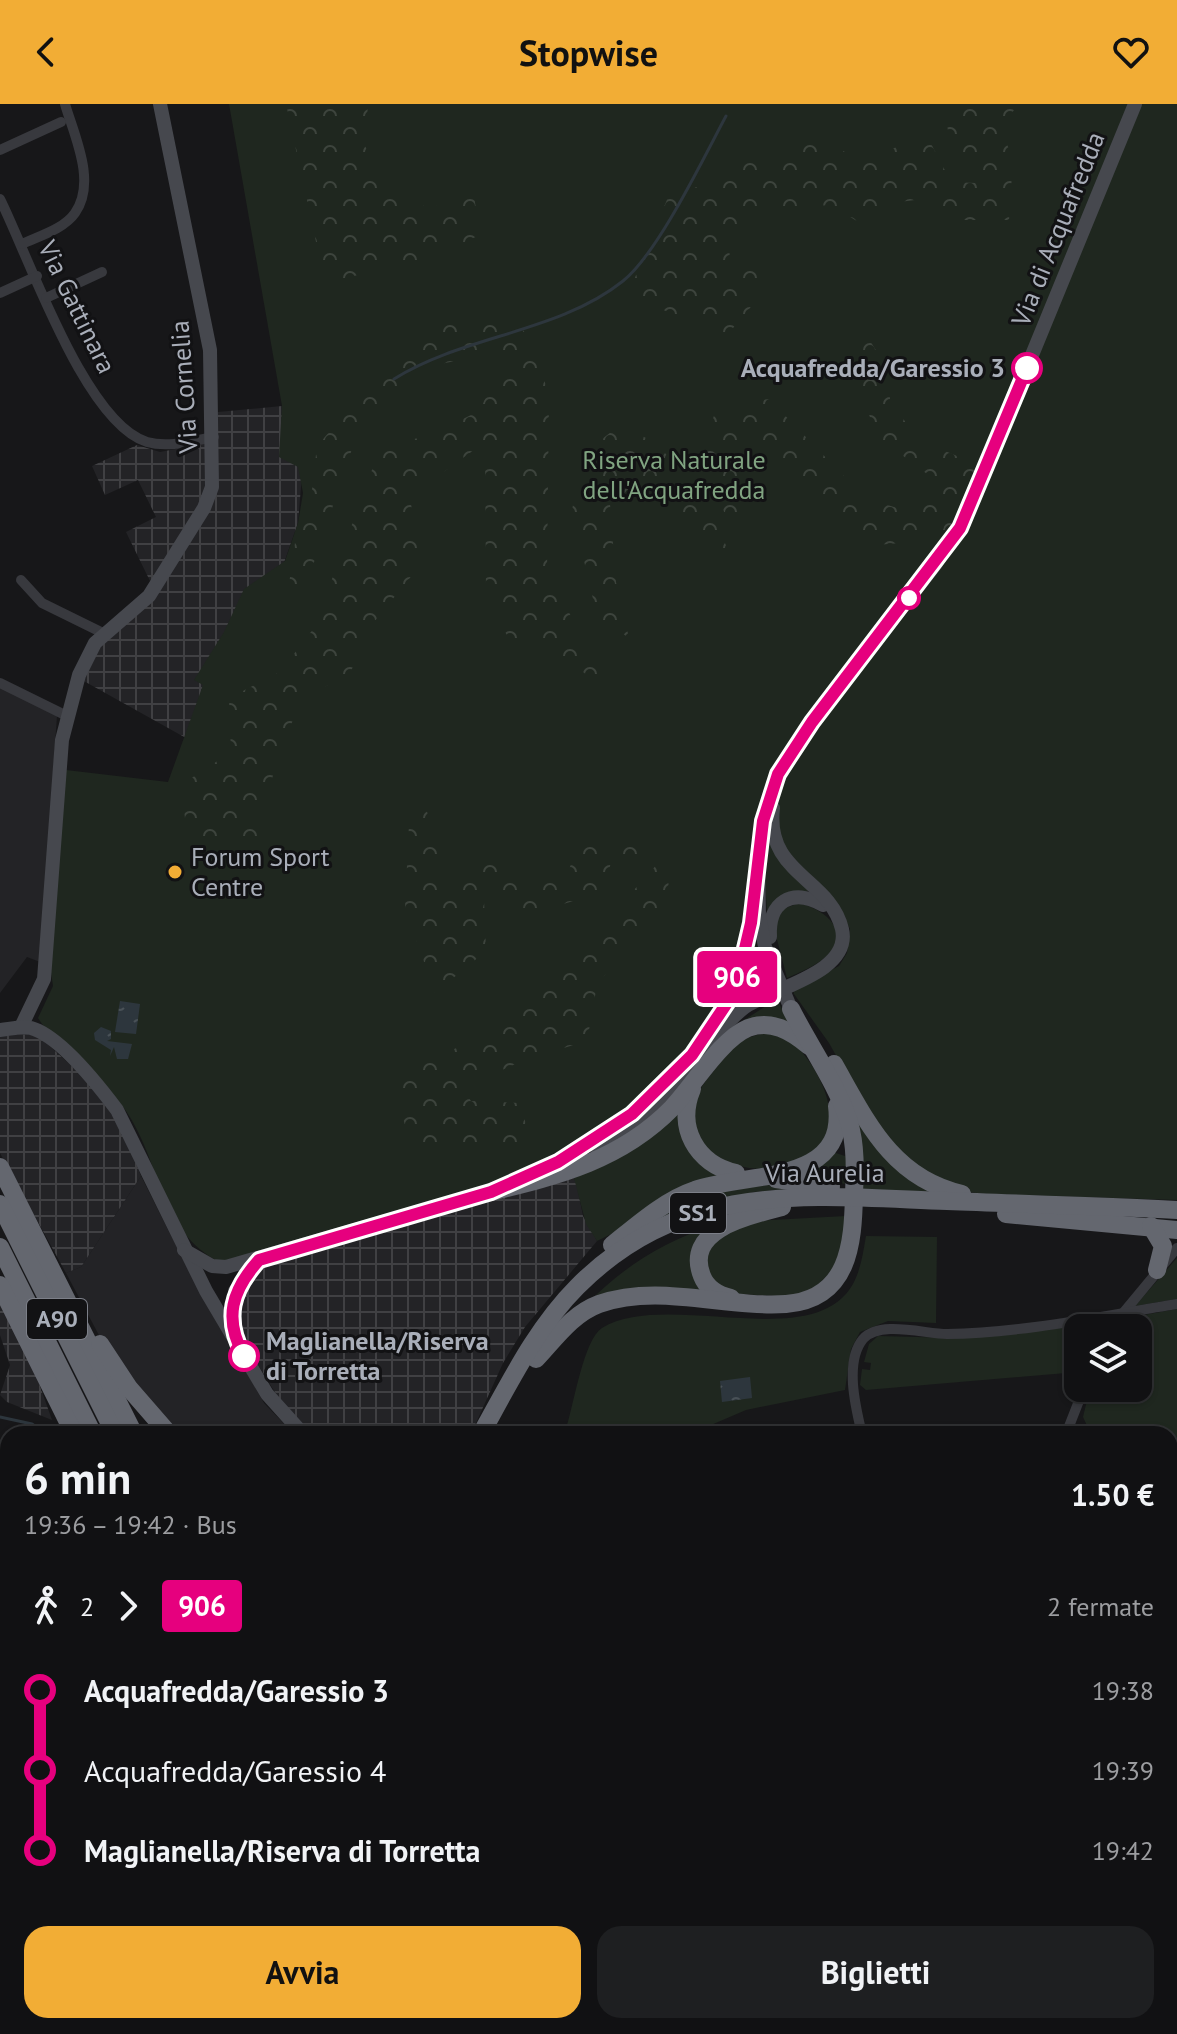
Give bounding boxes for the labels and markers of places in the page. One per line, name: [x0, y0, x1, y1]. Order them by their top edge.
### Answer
place label: Acquafredda/Garessio 3: [741, 351, 1005, 384]
marker: Acquafredda/Garessio 3: [1012, 353, 1042, 383]
unlabelled marker: [898, 587, 920, 609]
place label: Forum Sport Centre: [191, 840, 330, 903]
marker: Forum Sport Centre: [166, 863, 184, 881]
place label: Maglianella/Riserva di Torretta: [266, 1324, 489, 1387]
marker: Maglianella/Riserva di Torretta: [229, 1341, 259, 1371]

